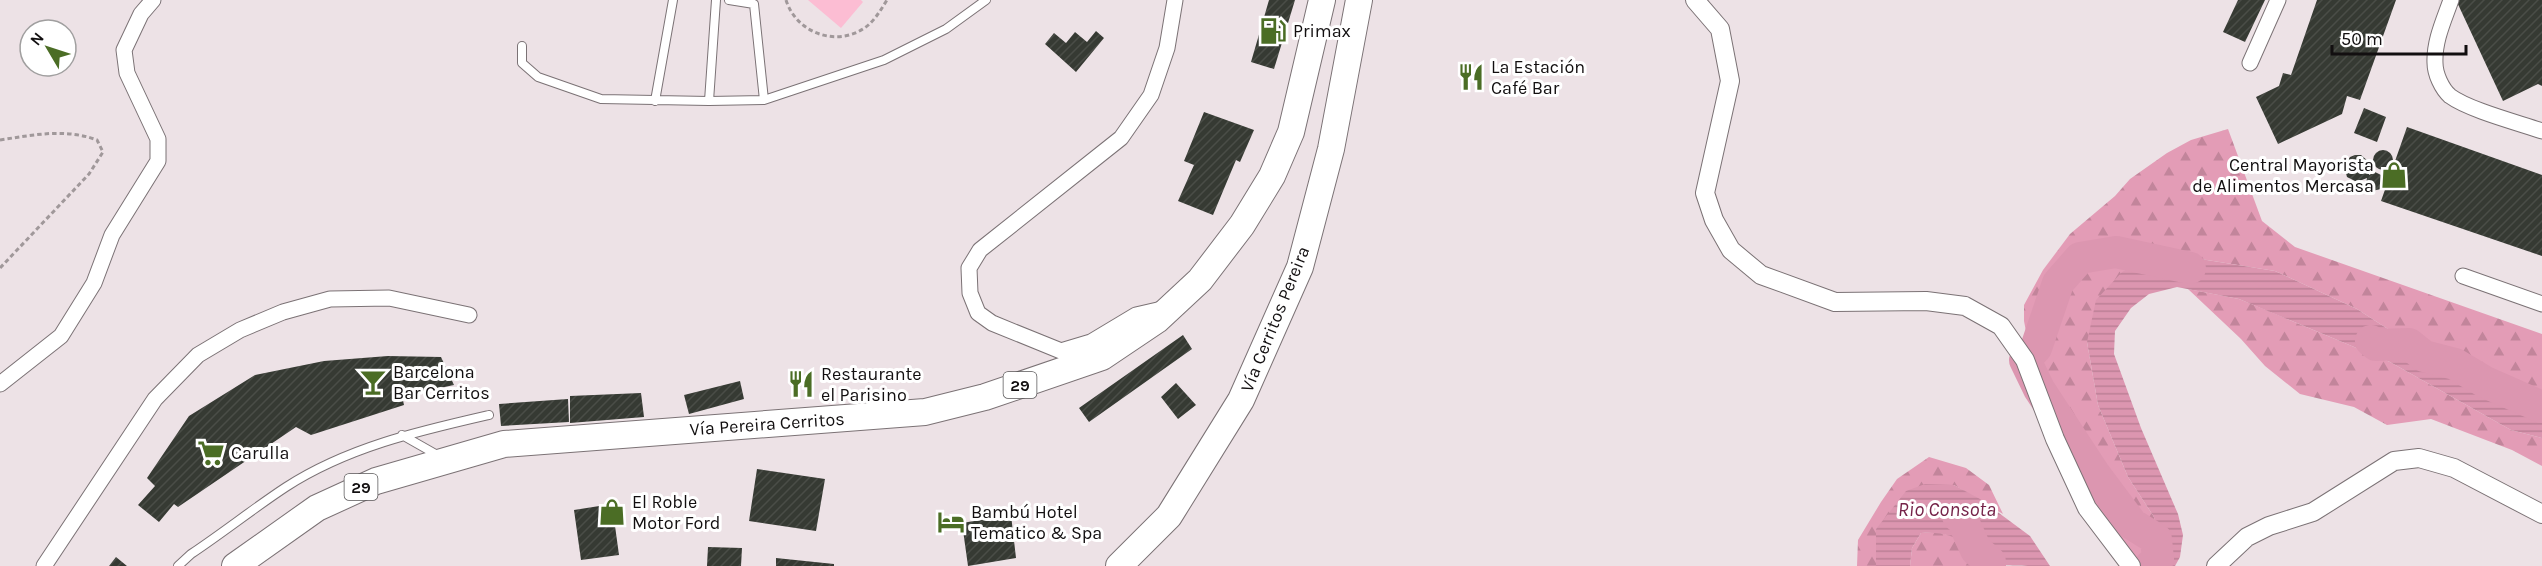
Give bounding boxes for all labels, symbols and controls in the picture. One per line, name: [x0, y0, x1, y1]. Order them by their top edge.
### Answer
fuel station icon: Primax: [1258, 16, 1288, 46]
north arrow: [18, 18, 78, 78]
scale bar: [2332, 18, 2466, 56]
place label: Primax: [1293, 20, 1351, 42]
text: N: [26, 28, 48, 49]
text: 50 m: [2341, 28, 2383, 50]
place label: La Estación Café Bar: [1491, 56, 1585, 99]
restaurant icon: La Estación Café Bar: [1456, 62, 1486, 92]
place label: Central Mayorista de Alimentos Mercasa: [2192, 154, 2374, 197]
shop icon: Central Mayorista de Alimentos Mercasa: [2379, 160, 2409, 190]
street label: Vía Cerritos Pereira: [1236, 243, 1314, 395]
place label: Barcelona Bar Cerritos: [393, 361, 490, 404]
place label: Restaurante el Parisino: [821, 363, 922, 406]
bar icon: Barcelona Bar Cerritos: [358, 367, 388, 397]
restaurant icon: Restaurante el Parisino: [786, 369, 816, 399]
road number: 29: [1004, 372, 1036, 398]
street label: Vía Pereira Cerritos: [689, 408, 845, 440]
supermarket icon: Carulla: [196, 438, 226, 468]
place label: Carulla: [231, 442, 289, 464]
road number: 29: [344, 474, 378, 500]
place label: El Roble Motor Ford: [632, 491, 720, 534]
shop icon: El Roble Motor Ford: [597, 497, 627, 527]
water label: Rio Consota: [1898, 498, 1996, 521]
place label: Bambú Hotel Tematico & Spa: [971, 501, 1102, 544]
hotel icon: Bambú Hotel Tematico & Spa: [936, 507, 966, 537]

